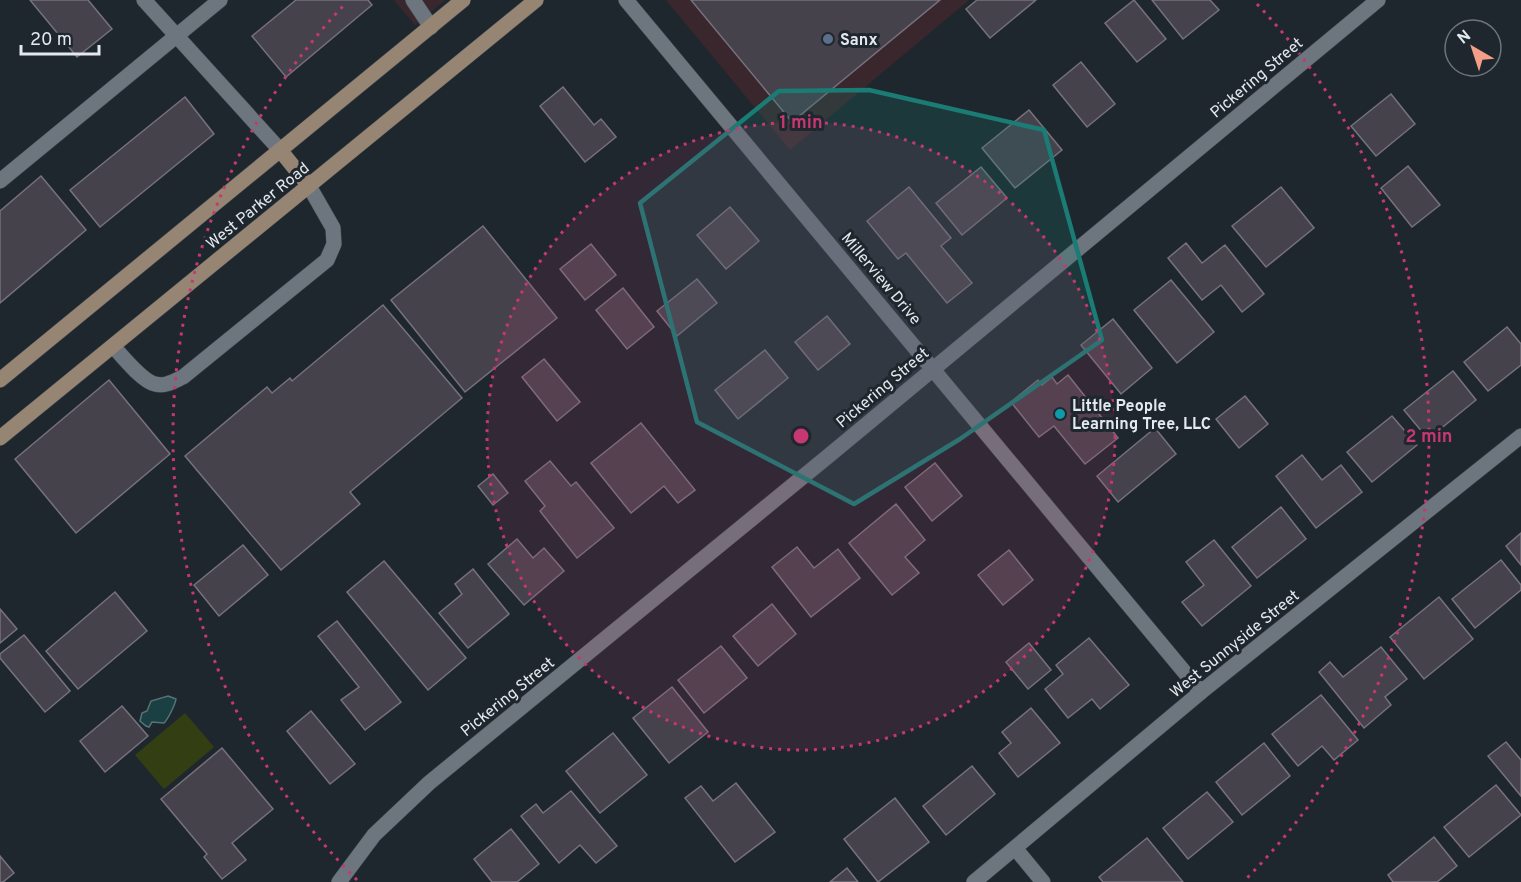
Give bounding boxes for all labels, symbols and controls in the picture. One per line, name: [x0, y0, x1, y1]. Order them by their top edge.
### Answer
scale bar: [21, 18, 99, 56]
north arrow: [1443, 18, 1503, 78]
text: N: [1454, 27, 1476, 49]
text: 20 m: [30, 29, 72, 52]
place label: Sanx: [840, 31, 878, 51]
marker: Sanx: [821, 32, 835, 46]
street label: Pickering Street: [1207, 34, 1308, 123]
text: 1 min: [779, 112, 823, 135]
street label: West Parker Road: [203, 159, 314, 254]
street label: Millerview Drive: [836, 229, 925, 329]
street label: Pickering Street: [833, 344, 934, 433]
place label: Little People Learning Tree, LLC: [1072, 397, 1211, 435]
marker: Little People Learning Tree, LLC: [1053, 407, 1067, 421]
centre of rings: [791, 426, 811, 446]
text: 2 min: [1405, 426, 1453, 449]
street label: West Sunnyside Street: [1167, 586, 1304, 703]
street label: Pickering Street: [457, 654, 559, 742]

